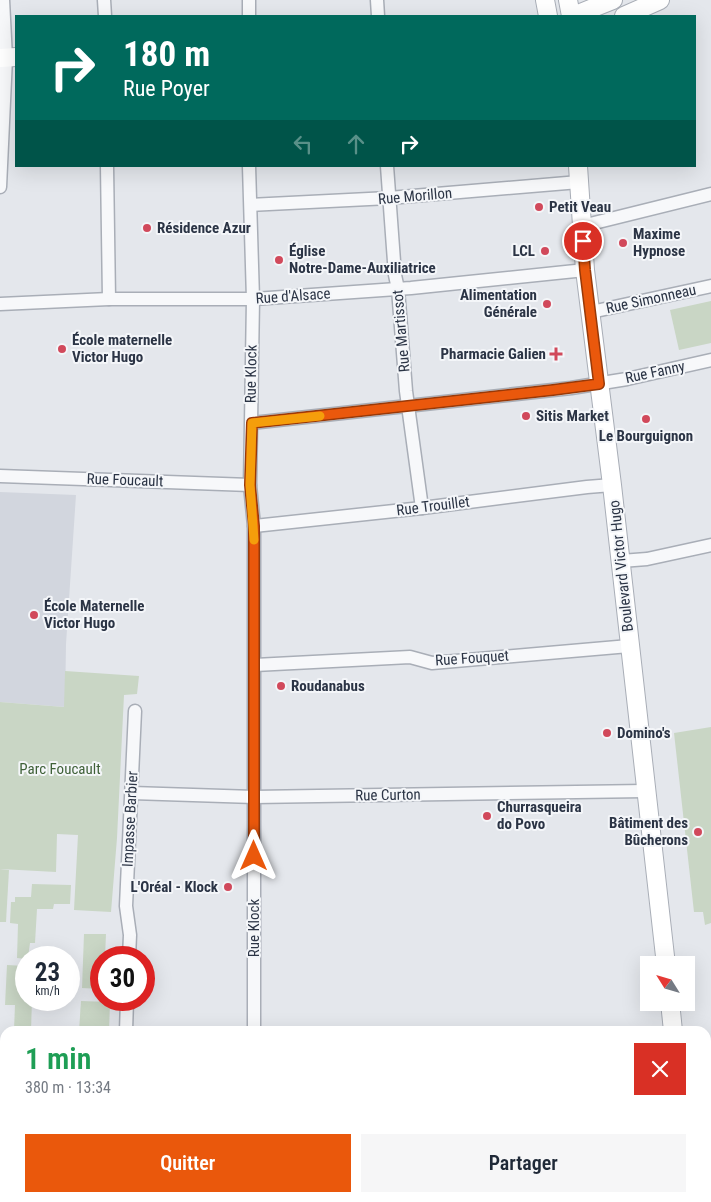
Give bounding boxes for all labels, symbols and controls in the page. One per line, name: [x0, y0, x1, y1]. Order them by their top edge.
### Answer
text: 180 m: [123, 34, 210, 75]
icon: right: [40, 35, 105, 100]
text: Rue Poyer: [123, 76, 210, 101]
icon: left: [289, 130, 317, 158]
icon: ahead: [342, 130, 370, 158]
icon: right: [395, 130, 423, 158]
street label: Rue Morillon: [377, 184, 453, 208]
place label: Petit Veau: [549, 198, 611, 216]
marker: Petit Veau: [533, 201, 545, 213]
place label: Résidence Azur: [157, 219, 251, 237]
pin: [562, 220, 604, 262]
marker: Résidence Azur: [141, 222, 153, 234]
place label: Maxime Hypnose: [633, 225, 685, 260]
icon: arrive: [569, 227, 597, 255]
marker: Maxime Hypnose: [617, 237, 629, 249]
place label: Église Notre-Dame-Auxiliatrice: [289, 242, 436, 277]
place label: LCL: [513, 242, 535, 260]
marker: LCL: [539, 245, 551, 257]
marker: Église Notre-Dame-Auxiliatrice: [273, 254, 285, 266]
street label: Rue Simonneau: [604, 281, 698, 317]
street label: Rue d'Alsace: [255, 284, 331, 308]
place label: Alimentation Générale: [460, 286, 537, 321]
street label: Rue Martissot: [388, 289, 414, 373]
marker: Alimentation Générale: [541, 298, 553, 310]
place label: École maternelle Victor Hugo: [72, 331, 172, 366]
marker: École maternelle Victor Hugo: [56, 343, 68, 355]
street label: Rue Klock: [241, 344, 261, 403]
place label: Pharmacie Galien: [441, 345, 546, 363]
marker: Pharmacie Galien: [550, 348, 562, 360]
street label: Rue Fanny: [623, 357, 687, 387]
place label: Sitis Market: [536, 407, 609, 425]
marker: Sitis Market: [520, 410, 532, 422]
marker: Le Bourguignon: [640, 413, 652, 425]
place label: Le Bourguignon: [599, 427, 693, 445]
street label: Rue Foucault: [86, 470, 164, 490]
street label: Rue Trouillet: [395, 493, 471, 519]
street label: Boulevard Victor Hugo: [605, 499, 637, 633]
place label: École Maternelle Victor Hugo: [44, 597, 144, 632]
marker: École Maternelle Victor Hugo: [28, 609, 40, 621]
street label: Rue Fouquet: [435, 646, 509, 670]
place label: Roudanabus: [291, 677, 365, 695]
marker: Roudanabus: [275, 680, 287, 692]
place label: Domino's: [617, 724, 671, 742]
marker: Domino's: [601, 727, 613, 739]
park label: Parc Foucault: [19, 760, 101, 778]
street label: Impasse Barbier: [118, 770, 142, 867]
street label: Rue Curton: [355, 785, 421, 805]
place label: Churrasqueira do Povo: [497, 798, 582, 833]
marker: Churrasqueira do Povo: [481, 810, 493, 822]
place label: Bâtiment des Bûcherons: [609, 814, 688, 849]
marker: Bâtiment des Bûcherons: [692, 826, 704, 838]
position arrow: [227, 829, 279, 881]
place label: L'Oréal - Klock: [131, 878, 219, 896]
marker: L'Oréal - Klock: [222, 881, 234, 893]
street label: Rue Klock: [245, 898, 263, 957]
speed limit sign: 30: [90, 946, 155, 1011]
north arrow: [640, 956, 695, 1011]
map controls: [640, 956, 695, 1011]
text: 23: [35, 958, 60, 987]
text: km/h: [35, 984, 60, 998]
text: 1 min: [25, 1041, 91, 1076]
button: close: [634, 1043, 686, 1095]
text: 380 m · 13:34: [25, 1078, 111, 1097]
button: Quitter: [25, 1134, 351, 1192]
button: Partager: [361, 1134, 686, 1192]

